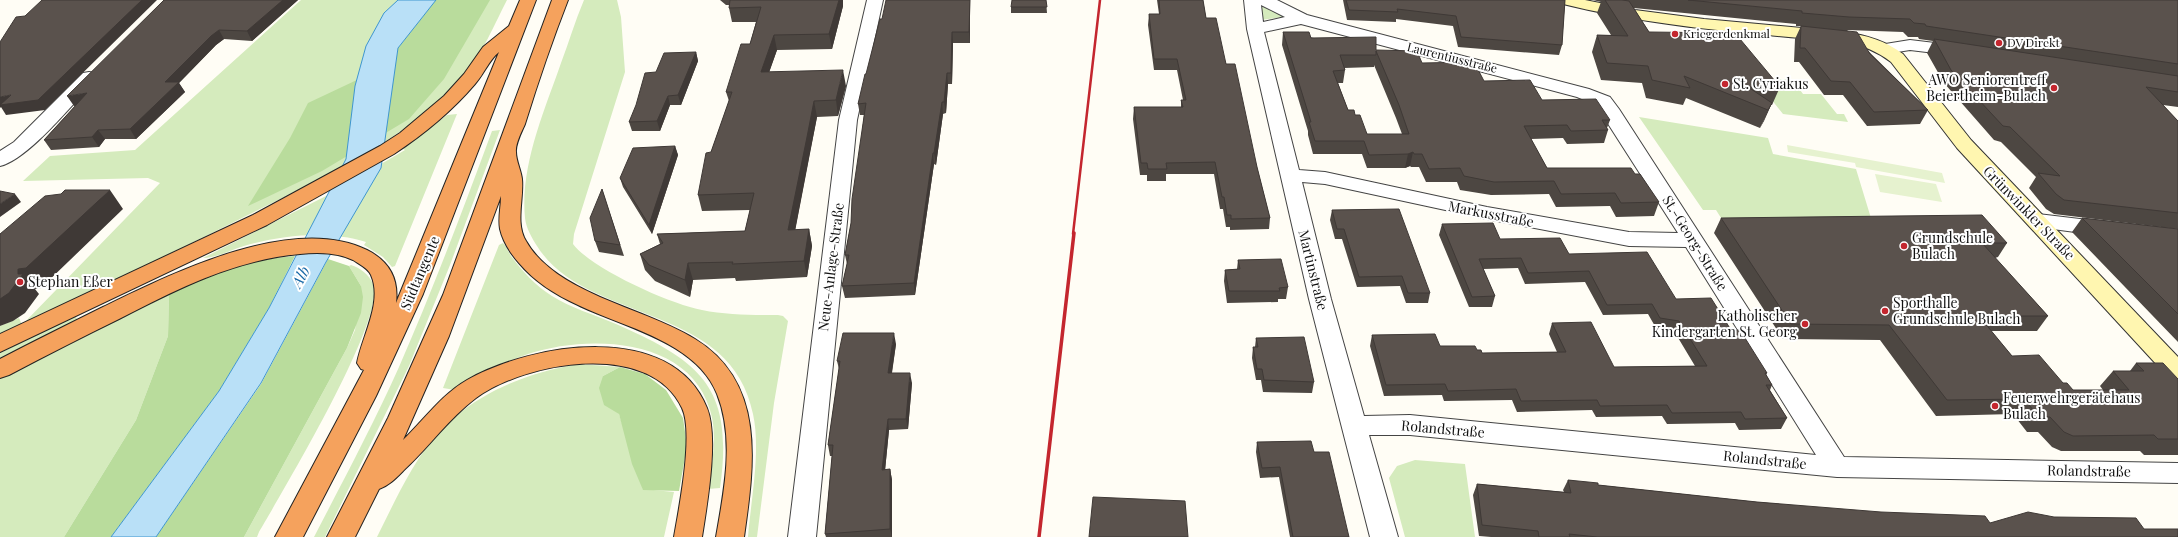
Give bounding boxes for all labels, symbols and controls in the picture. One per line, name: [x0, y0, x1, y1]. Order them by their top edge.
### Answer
place label: Kriegerdenkmal: [1683, 25, 1771, 41]
marker: Kriegerdenkmal: [1670, 29, 1680, 39]
place label: DV Direkt: [2007, 34, 2061, 50]
street label: Laurentiusstraße: [1405, 38, 1499, 76]
marker: DV Direkt: [1994, 38, 2004, 48]
place label: AWO Seniorentreff Beiertheim-Bulach: [1926, 70, 2048, 105]
place label: St. Cyriakus: [1733, 74, 1809, 93]
marker: St. Cyriakus: [1720, 79, 1730, 89]
marker: AWO Seniorentreff Beiertheim-Bulach: [2049, 83, 2059, 93]
street label: Grünwinkler Straße: [1979, 161, 2079, 264]
street label: St.-Georg-Straße: [1658, 191, 1732, 294]
street label: Markusstraße: [1447, 196, 1536, 231]
street label: Neue-Anlage-Straße: [813, 202, 848, 332]
street label: Martinstraße: [1294, 228, 1333, 312]
place label: Grundschule Bulach: [1912, 228, 1993, 263]
street label: Südtangente: [395, 233, 444, 313]
marker: Grundschule Bulach: [1899, 241, 1909, 251]
water label: Alb: [285, 262, 314, 292]
place label: Stephan Eßer: [28, 272, 114, 291]
marker: Stephan Eßer: [15, 277, 25, 287]
place label: Sporthalle Grundschule Bulach: [1893, 293, 2021, 328]
place label: Katholischer Kindergarten St. Georg: [1652, 306, 1798, 341]
marker: Sporthalle Grundschule Bulach: [1880, 306, 1890, 316]
marker: Katholischer Kindergarten St. Georg: [1800, 319, 1810, 329]
place label: Feuerwehrgerätehaus Bulach: [2003, 388, 2141, 423]
marker: Feuerwehrgerätehaus Bulach: [1990, 401, 2000, 411]
street label: Rolandstraße: [1400, 415, 1486, 442]
street label: Rolandstraße: [1722, 446, 1808, 473]
street label: Rolandstraße: [2047, 460, 2131, 481]

